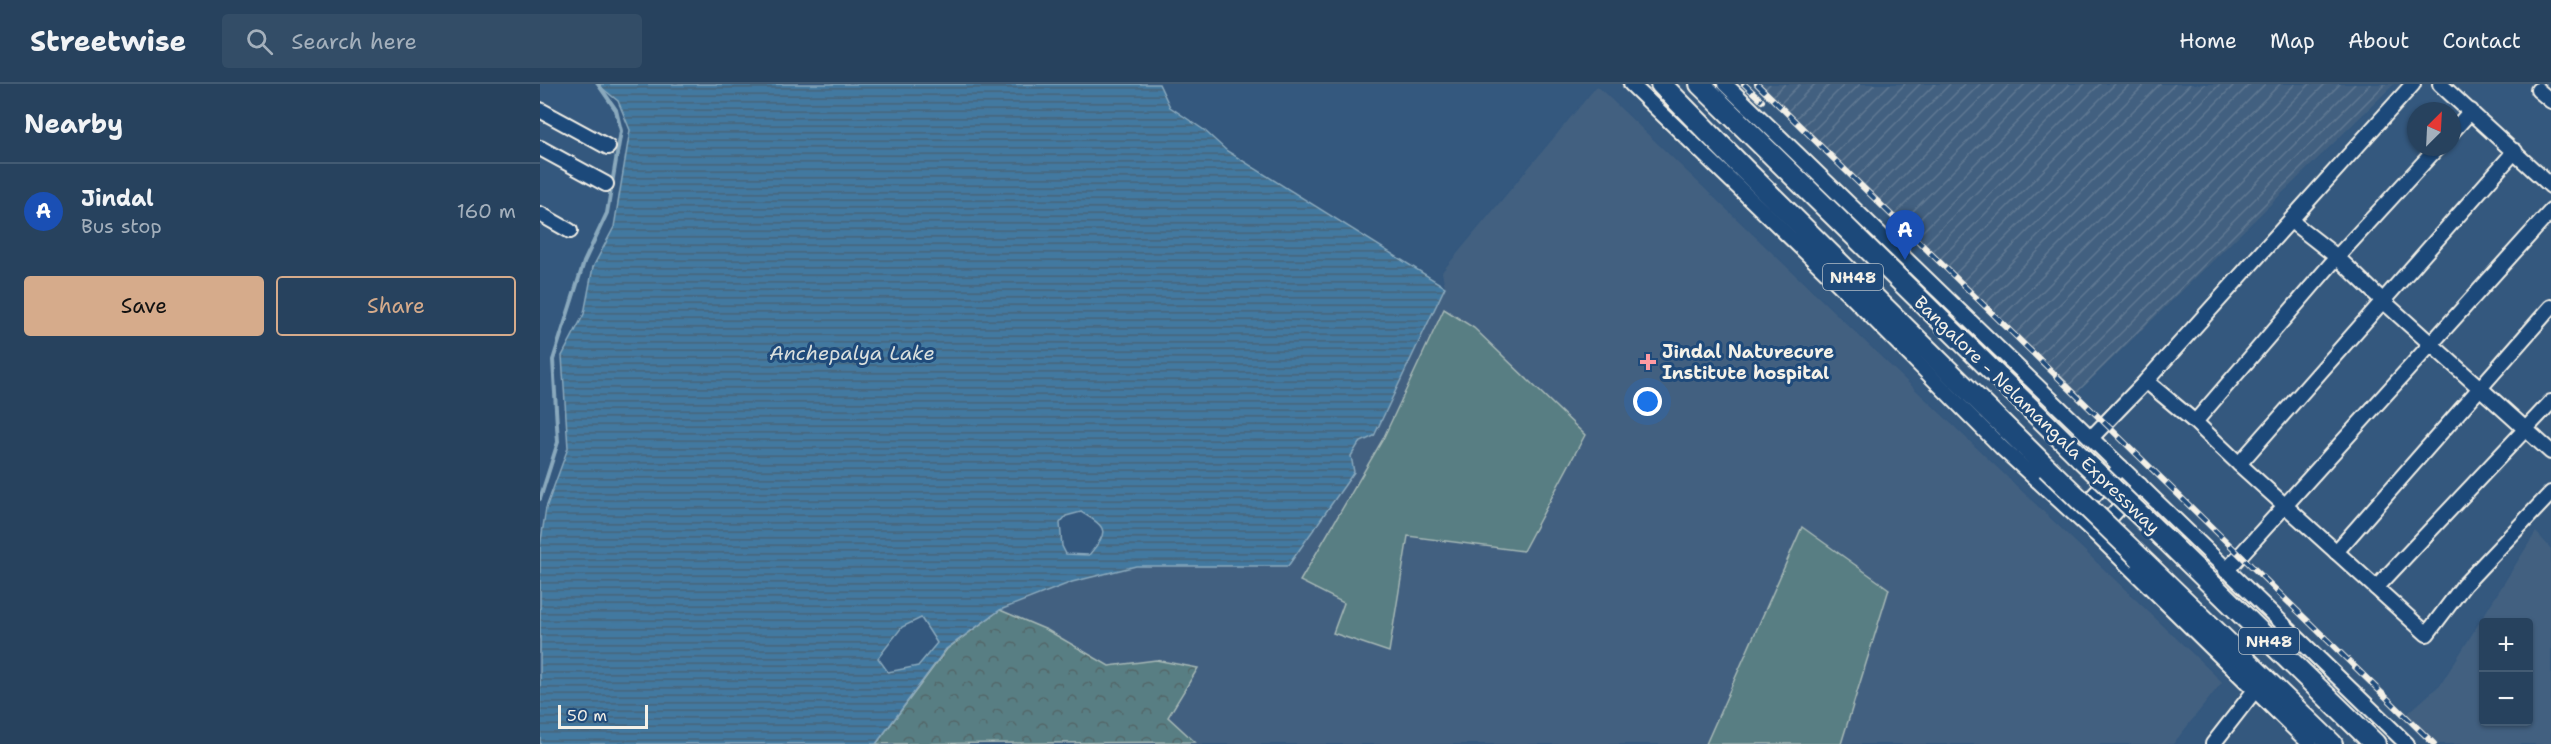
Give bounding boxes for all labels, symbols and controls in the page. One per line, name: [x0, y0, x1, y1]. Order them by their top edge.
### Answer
search box: [222, 14, 642, 68]
text: Streetwise: [30, 22, 186, 60]
icon: search: [243, 25, 276, 58]
text: Search here: [291, 27, 417, 56]
text: Home: [2179, 27, 2237, 55]
text: Map: [2270, 27, 2315, 55]
text: About: [2348, 27, 2409, 55]
text: Contact: [2442, 27, 2521, 55]
north arrow: [2407, 102, 2461, 156]
text: Nearby: [24, 106, 123, 141]
text: Jindal: [81, 184, 154, 213]
text: A: [36, 198, 51, 224]
text: 160 m: [457, 198, 516, 224]
pin: A: [1886, 210, 1924, 260]
text: Bus stop: [81, 213, 162, 239]
road number: NH48: [1823, 264, 1883, 290]
button: Save: [24, 276, 264, 336]
button: Share: [276, 276, 516, 336]
street label: Bangalore - Nelamangala Expressway: [1909, 291, 2165, 539]
water label: Anchepalya Lake: [769, 340, 935, 366]
place label: Jindal Naturecure Institute hospital: [1662, 340, 1834, 385]
marker: Jindal Naturecure Institute hospital: [1639, 353, 1657, 371]
your location: [1633, 387, 1662, 416]
map controls: [2479, 618, 2533, 726]
button: +: [2479, 618, 2533, 672]
road number: NH48: [2239, 628, 2299, 654]
button: −: [2479, 672, 2533, 726]
scale bar: [558, 702, 648, 730]
text: 50 m: [567, 705, 607, 726]

